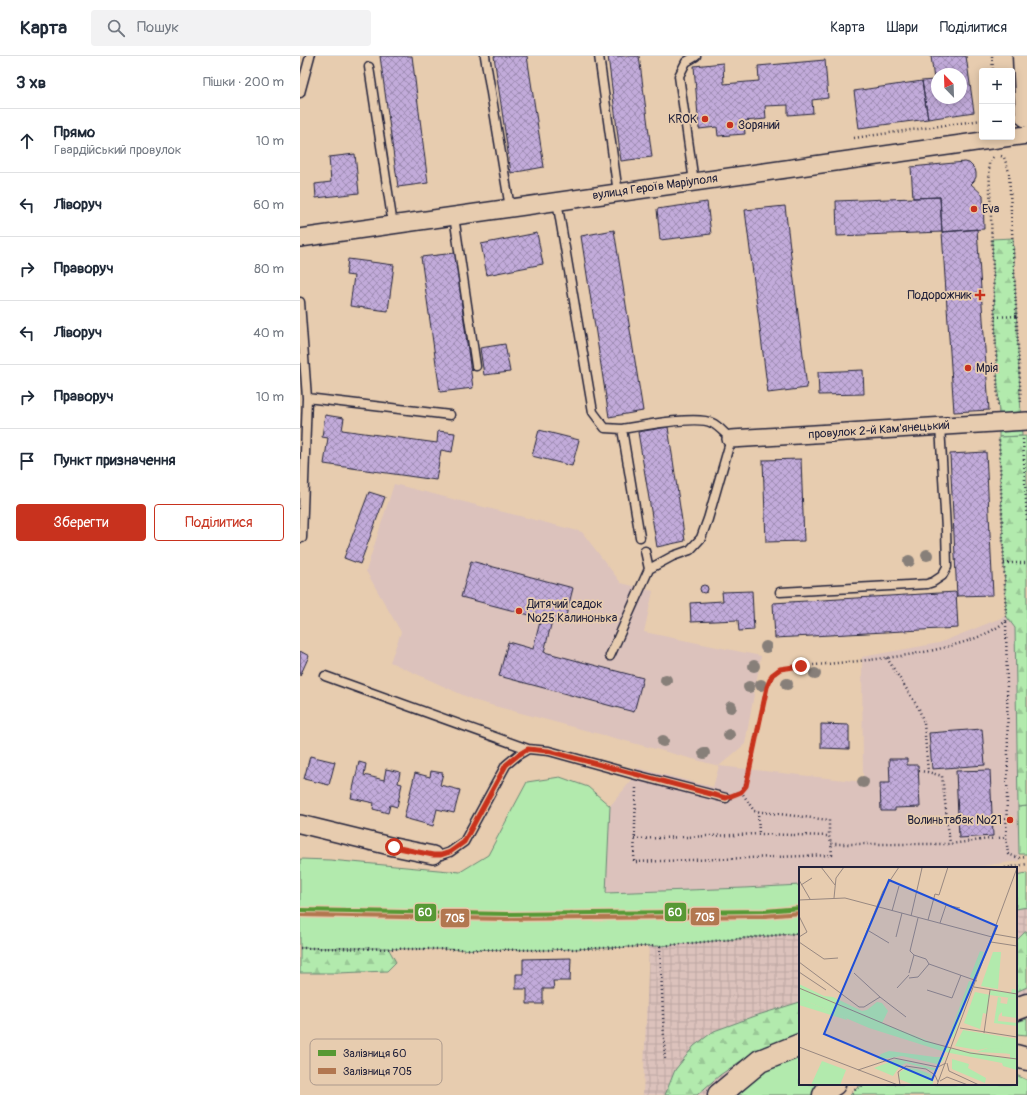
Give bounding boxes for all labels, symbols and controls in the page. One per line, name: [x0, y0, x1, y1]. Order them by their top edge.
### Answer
search box: [91, 10, 371, 46]
text: Карта: [20, 16, 67, 40]
icon: search: [105, 17, 127, 39]
text: Пошук: [137, 18, 179, 37]
text: Карта: [830, 19, 865, 36]
text: Шари: [887, 19, 918, 36]
text: Поділитися: [940, 19, 1007, 36]
north arrow: [931, 68, 967, 104]
map controls: [979, 68, 1015, 140]
button: +: [979, 68, 1015, 104]
text: 3 хв: [16, 72, 46, 93]
text: Пішки · 200 m: [203, 74, 284, 90]
button: −: [979, 104, 1015, 140]
place label: KROK: [668, 112, 697, 127]
marker: KROK: [700, 114, 710, 124]
place label: Зоряний: [738, 118, 780, 133]
marker: Зоряний: [725, 120, 735, 130]
text: Прямо: [54, 123, 95, 142]
icon: ahead: [16, 130, 38, 152]
text: 10 m: [256, 133, 284, 149]
text: Гвардійський провулок: [54, 142, 182, 158]
street label: вулиця Героїв Маріуполя: [591, 171, 719, 203]
icon: left: [16, 194, 38, 216]
text: Ліворуч: [54, 195, 102, 214]
text: 60 m: [253, 197, 284, 213]
place label: Eva: [982, 202, 1000, 217]
marker: Eva: [969, 204, 979, 214]
icon: right: [16, 258, 38, 280]
text: Праворуч: [54, 259, 114, 278]
text: 80 m: [254, 261, 284, 277]
place label: Подорожник: [907, 288, 972, 303]
marker: Подорожник: [975, 290, 985, 300]
icon: left: [16, 322, 38, 344]
text: Ліворуч: [54, 323, 102, 342]
text: 40 m: [253, 325, 284, 341]
place label: Мрія: [976, 361, 998, 376]
marker: Мрія: [963, 363, 973, 373]
icon: right: [16, 386, 38, 408]
text: Праворуч: [54, 387, 114, 406]
text: 10 m: [256, 389, 284, 405]
street label: провулок 2-й Кам'янецький: [808, 418, 950, 442]
icon: arrive: [16, 450, 38, 472]
text: Пункт призначення: [54, 451, 175, 470]
button: Зберегти: [16, 504, 146, 541]
button: Поділитися: [154, 504, 284, 541]
place label: Дитячий садок №25 Калинонька: [526, 597, 618, 626]
marker: Дитячий садок №25 Калинонька: [514, 606, 524, 616]
route end: [792, 657, 810, 675]
place label: Волиньтабак №21: [907, 813, 1002, 828]
marker: Волиньтабак №21: [1005, 815, 1015, 825]
route start: [385, 838, 403, 856]
inset map: [799, 867, 1017, 1085]
line badge: 60: [664, 902, 687, 922]
line badge: 60: [414, 903, 437, 922]
text: 60: [418, 906, 432, 919]
text: 60: [668, 906, 682, 919]
line badge: 705: [690, 907, 720, 926]
line badge: 705: [440, 908, 470, 928]
text: 705: [695, 911, 715, 924]
text: 705: [445, 912, 465, 925]
legend: [310, 1039, 442, 1085]
text: Залізниця 60: [343, 1047, 407, 1060]
text: Залізниця 705: [343, 1065, 412, 1078]

